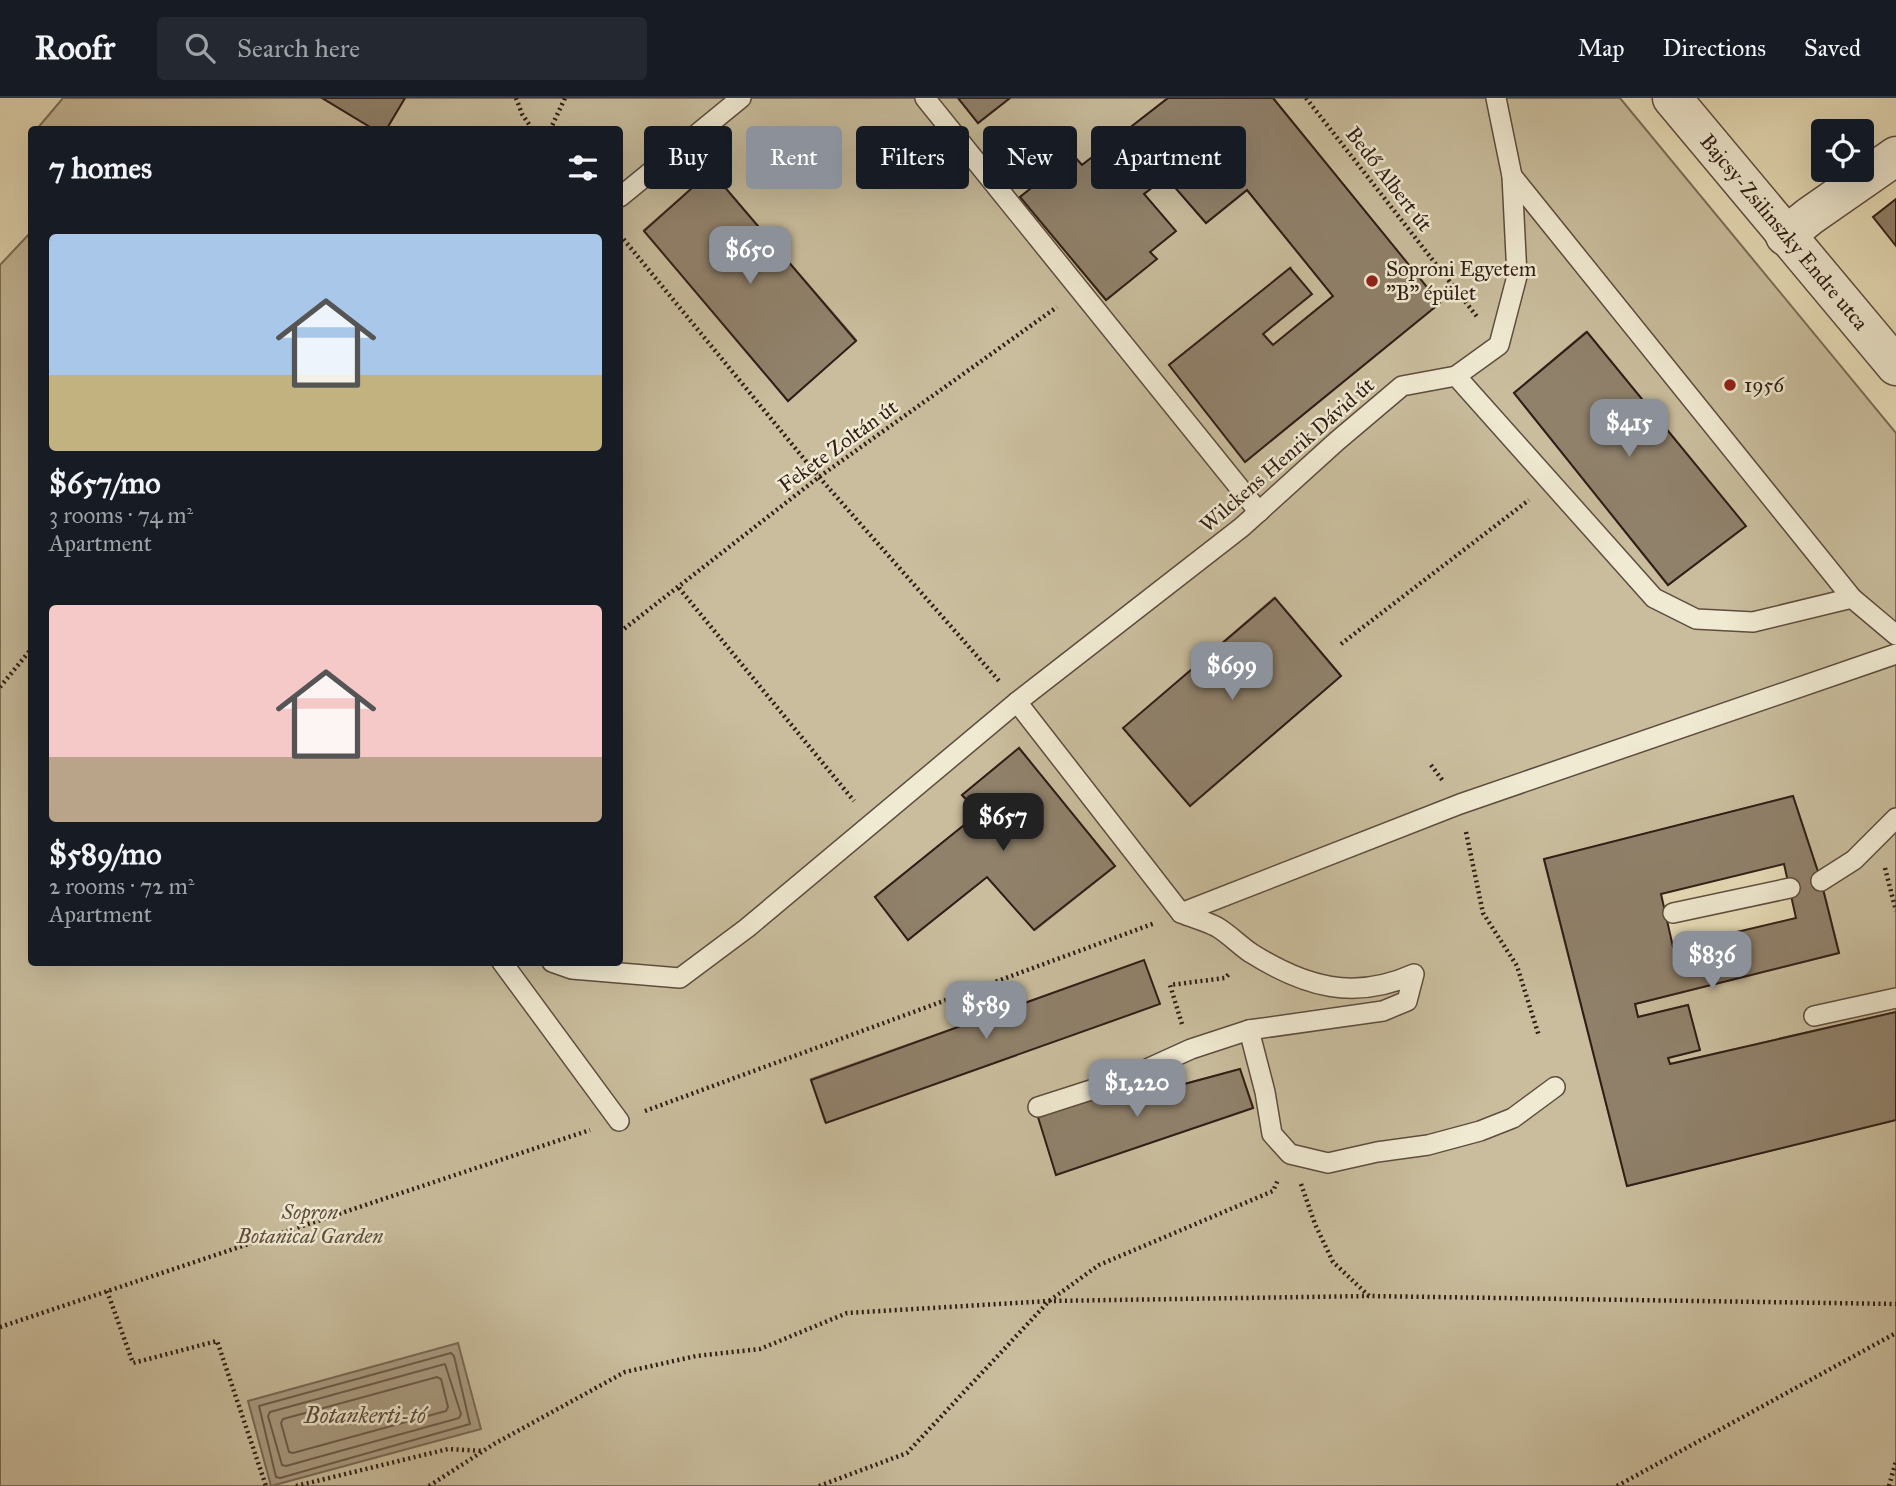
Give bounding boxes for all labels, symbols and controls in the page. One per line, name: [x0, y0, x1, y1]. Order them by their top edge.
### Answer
search box: [157, 17, 647, 80]
text: Roofr: [35, 28, 115, 68]
icon: search: [181, 29, 219, 67]
text: Search here: [237, 32, 360, 64]
text: Map: [1578, 33, 1625, 63]
text: Directions: [1663, 33, 1766, 63]
text: Saved: [1804, 33, 1861, 63]
map controls: [1811, 119, 1874, 182]
button: locate: [1811, 119, 1874, 182]
street label: Bedő Albert út: [1340, 121, 1438, 237]
chip: Buy: [644, 126, 732, 189]
chip: Rent: [746, 126, 842, 189]
chip: Filters: [856, 126, 969, 189]
chip: New: [983, 126, 1077, 189]
chip: Apartment: [1091, 126, 1246, 189]
street label: Bajcsy-Zsilinszky Endre utca: [1694, 129, 1874, 335]
icon: filters: [564, 149, 602, 187]
text: 7 homes: [49, 150, 152, 186]
pin: $650: [709, 226, 791, 286]
text: $650: [725, 235, 775, 263]
place label: Soproni Egyetem "B" épület: [1386, 256, 1537, 306]
marker: Soproni Egyetem "B" épület: [1364, 273, 1380, 289]
icon: home: [263, 280, 389, 406]
street label: Wilckens Henrik Dávid út: [1194, 372, 1380, 538]
place label: 1956: [1744, 372, 1785, 398]
marker: 1956: [1722, 377, 1738, 393]
street label: Fekete Zoltán út: [773, 394, 903, 498]
pin: $415: [1588, 400, 1670, 459]
text: $415: [1606, 408, 1652, 436]
text: $657/mo: [49, 465, 161, 501]
text: 3 rooms · 74 m²: [49, 501, 193, 529]
text: Apartment: [49, 529, 152, 557]
pin: $699: [1191, 642, 1273, 702]
icon: home: [263, 651, 389, 777]
text: $699: [1207, 651, 1257, 679]
pin: $657: [962, 794, 1044, 853]
text: $657: [979, 802, 1027, 830]
text: $589/mo: [49, 836, 162, 872]
text: 2 rooms · 72 m²: [49, 872, 194, 900]
text: Apartment: [49, 900, 152, 928]
pin: $836: [1671, 932, 1753, 991]
text: $836: [1688, 940, 1736, 968]
pin: $589: [945, 982, 1027, 1041]
text: $589: [961, 990, 1011, 1018]
pin: $1,220: [1080, 1060, 1194, 1119]
text: $1,220: [1105, 1068, 1169, 1096]
park label: Sopron Botanical Garden: [236, 1199, 383, 1249]
water label: Botankerti-tó: [303, 1401, 429, 1429]

